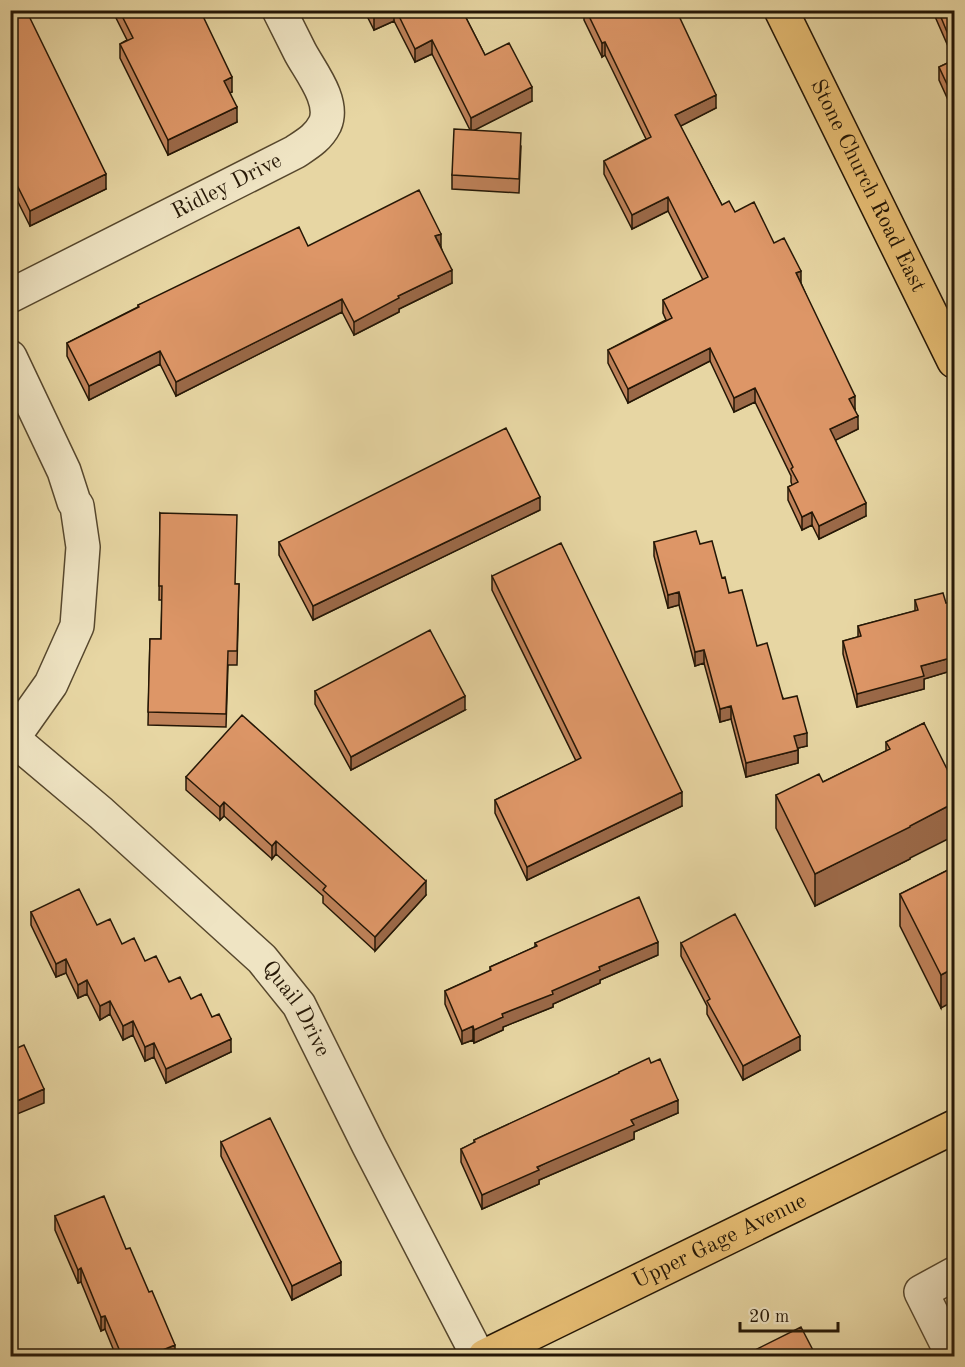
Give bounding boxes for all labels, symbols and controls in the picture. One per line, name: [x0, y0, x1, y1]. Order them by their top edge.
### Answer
street label: Stone Church Road East: [806, 76, 929, 296]
street label: Ridley Drive: [168, 150, 285, 223]
street label: Quail Drive: [257, 957, 334, 1060]
street label: Upper Gage Avenue: [629, 1190, 810, 1293]
scale bar: [740, 1295, 838, 1333]
text: 20 m: [749, 1308, 789, 1326]

